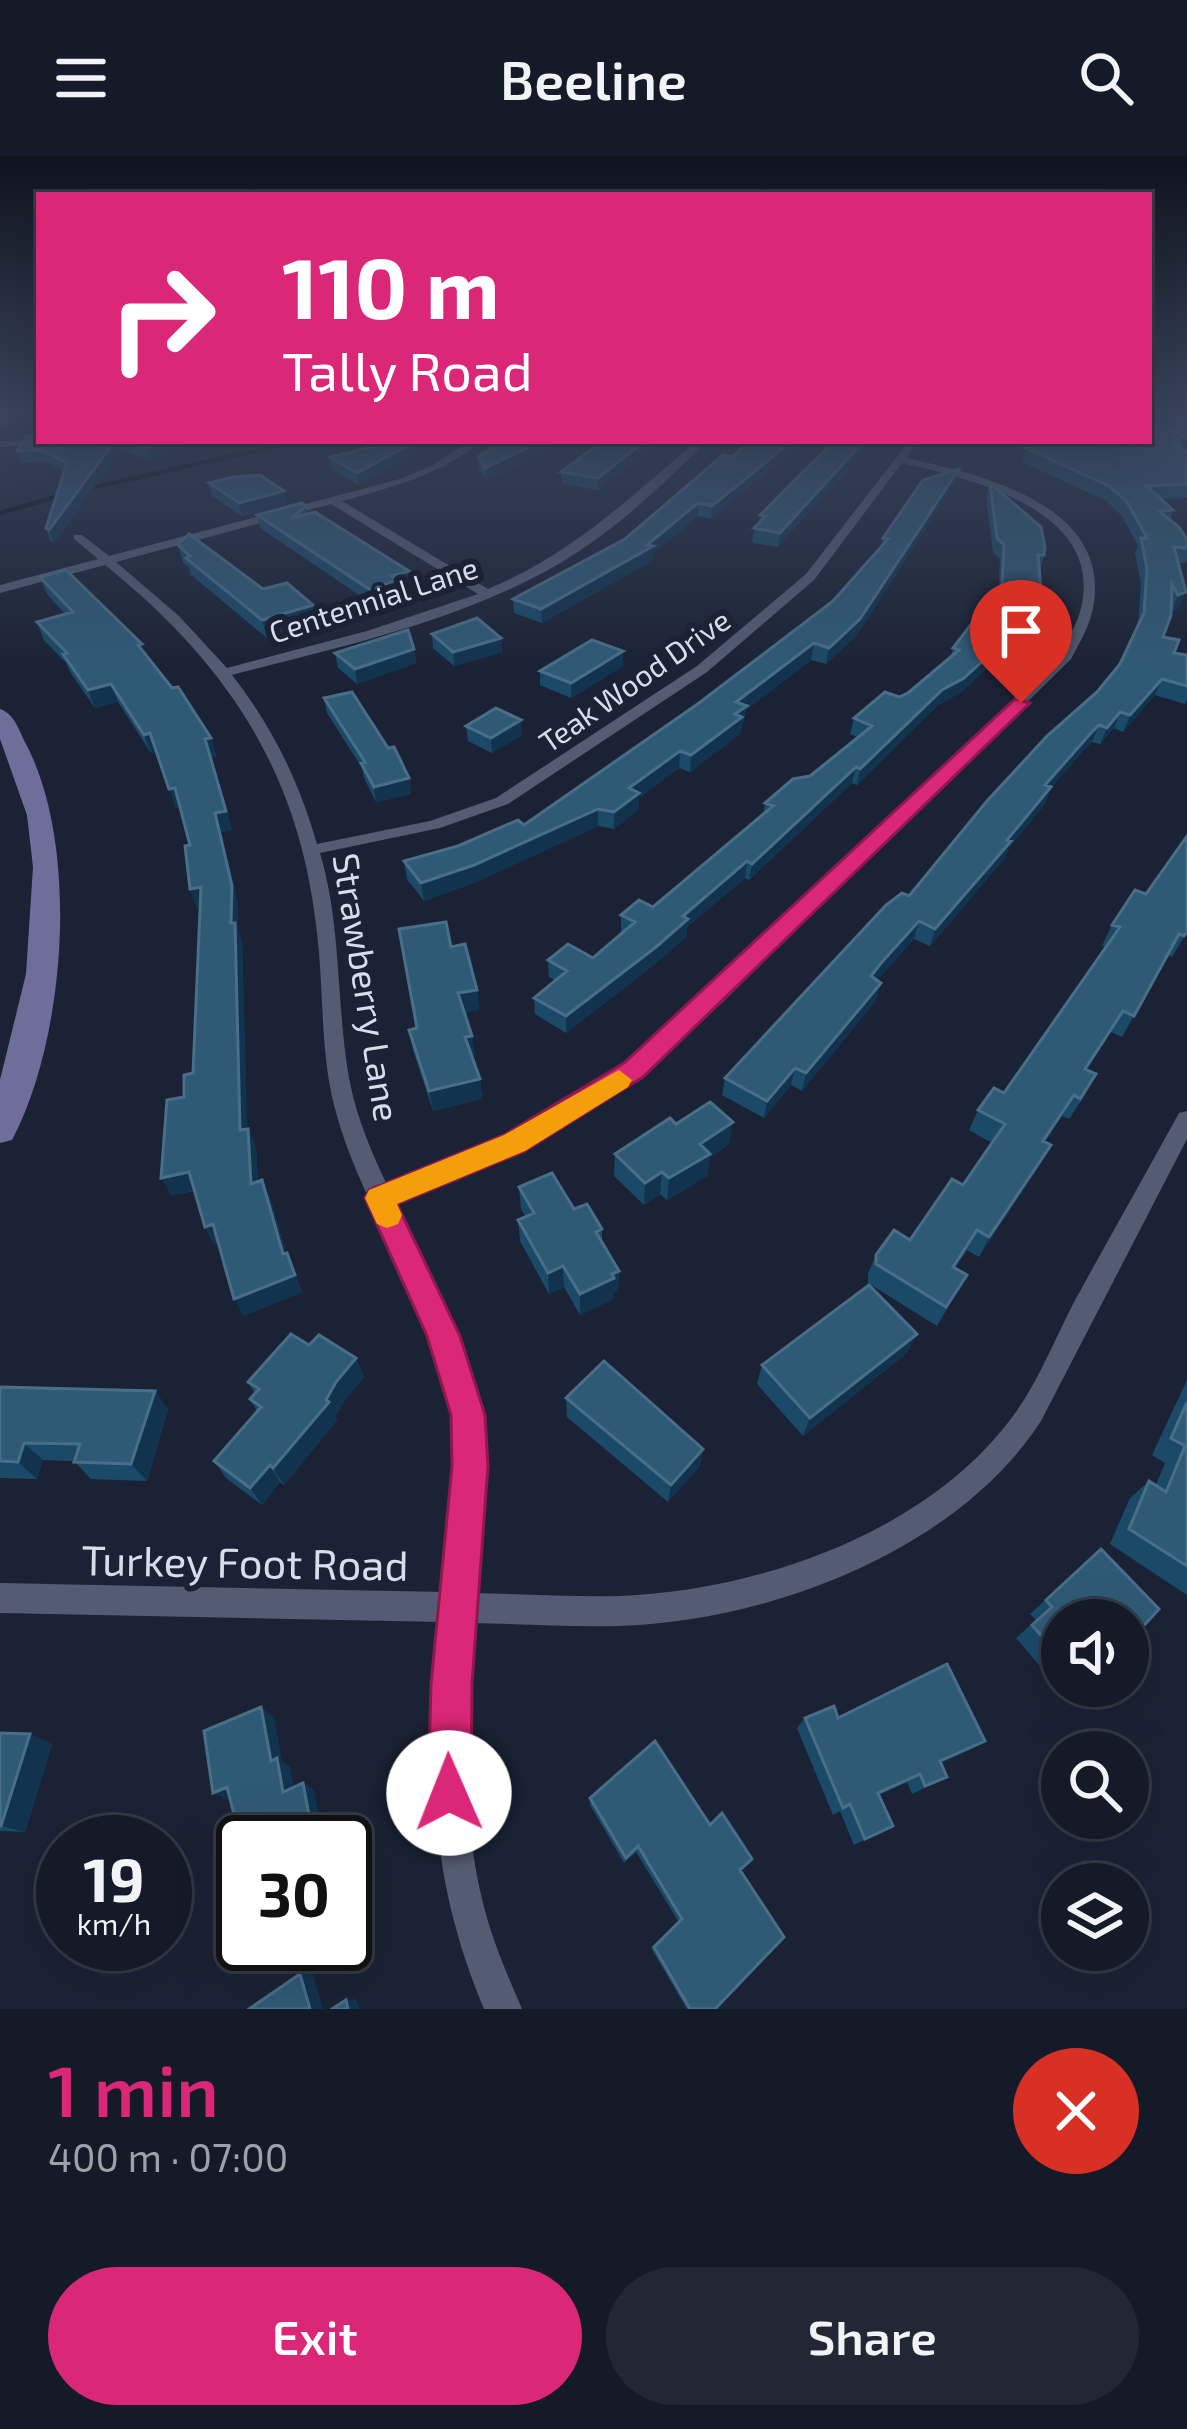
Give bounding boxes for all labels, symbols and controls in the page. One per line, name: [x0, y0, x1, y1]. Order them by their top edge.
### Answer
icon: menu: [48, 45, 114, 111]
icon: search: [1073, 45, 1139, 111]
text: Beeline: [500, 46, 687, 111]
text: 110 m: [282, 235, 500, 336]
icon: right: [84, 240, 240, 396]
text: Tally Road: [282, 337, 533, 402]
street label: Centennial Lane: [264, 548, 482, 650]
pin: [970, 580, 1072, 703]
icon: arrive: [988, 598, 1054, 664]
street label: Teak Wood Drive: [532, 601, 736, 759]
street label: Strawberry Lane: [326, 850, 410, 1124]
street label: Turkey Foot Road: [81, 1533, 409, 1589]
map controls: [1041, 1599, 1149, 1971]
button: sound: [1041, 1599, 1149, 1707]
position arrow: [386, 1730, 512, 1856]
button: search: [1041, 1731, 1149, 1839]
speed limit sign: 30: [216, 1815, 372, 1971]
text: 19: [83, 1842, 145, 1914]
button: layers: [1041, 1863, 1149, 1971]
text: km/h: [77, 1905, 151, 1941]
text: 1 min: [48, 2045, 219, 2131]
button: close: [1013, 2048, 1139, 2174]
text: 400 m · 07:00: [48, 2133, 288, 2180]
button: Exit: [48, 2267, 582, 2405]
button: Share: [606, 2267, 1139, 2405]

